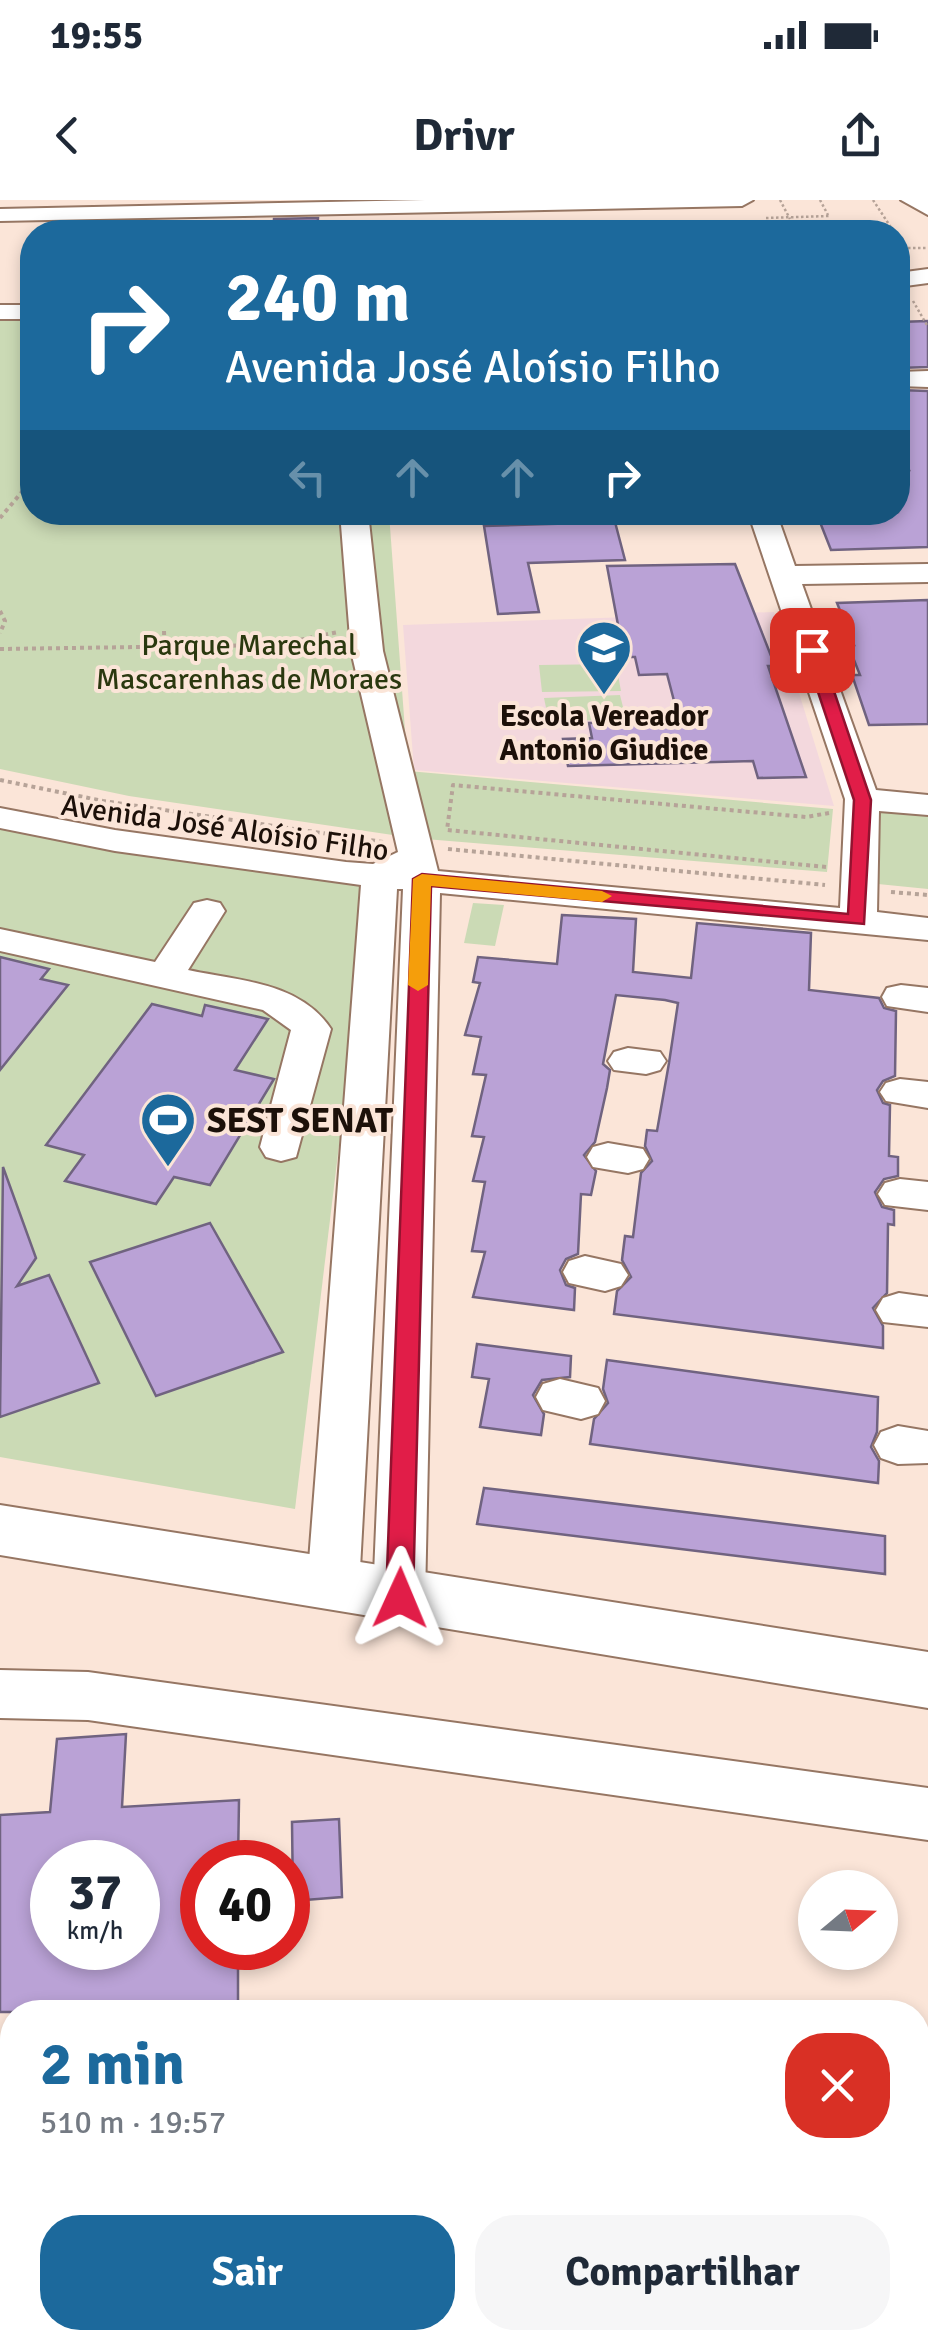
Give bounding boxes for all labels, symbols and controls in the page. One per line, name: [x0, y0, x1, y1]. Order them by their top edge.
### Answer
text: 19:55: [50, 12, 143, 59]
icon: back: [40, 108, 95, 163]
text: Drivr: [413, 108, 515, 163]
icon: share: [833, 108, 888, 163]
text: 240 m: [225, 254, 410, 340]
icon: right: [60, 260, 190, 390]
text: Avenida José Aloísio Filho: [225, 340, 721, 395]
icon: left: [280, 450, 335, 505]
icon: ahead: [385, 450, 440, 505]
icon: ahead: [490, 450, 545, 505]
icon: right: [595, 450, 650, 505]
pin: [770, 608, 855, 693]
school or university icon: Escola Vereador Antonio Giudice: [574, 618, 634, 697]
icon: arrive: [785, 623, 840, 678]
park label: Parque Marechal Mascarenhas de Moraes: [96, 627, 402, 698]
place label: Escola Vereador Antonio Giudice: [500, 698, 708, 769]
street label: Avenida José Aloísio Filho: [59, 787, 391, 869]
sports icon: SEST SENAT: [138, 1090, 198, 1169]
place label: SEST SENAT: [207, 1099, 393, 1142]
position arrow: [348, 1546, 452, 1650]
speed limit sign: 40: [180, 1840, 310, 1970]
text: 37: [68, 1862, 122, 1924]
north arrow: [798, 1870, 898, 1970]
map controls: [798, 1870, 898, 1970]
text: km/h: [67, 1915, 123, 1946]
text: 2 min: [40, 2028, 185, 2102]
button: close: [785, 2033, 890, 2138]
text: 510 m · 19:57: [40, 2103, 226, 2142]
button: Sair: [40, 2215, 455, 2330]
button: Compartilhar: [475, 2215, 890, 2330]

